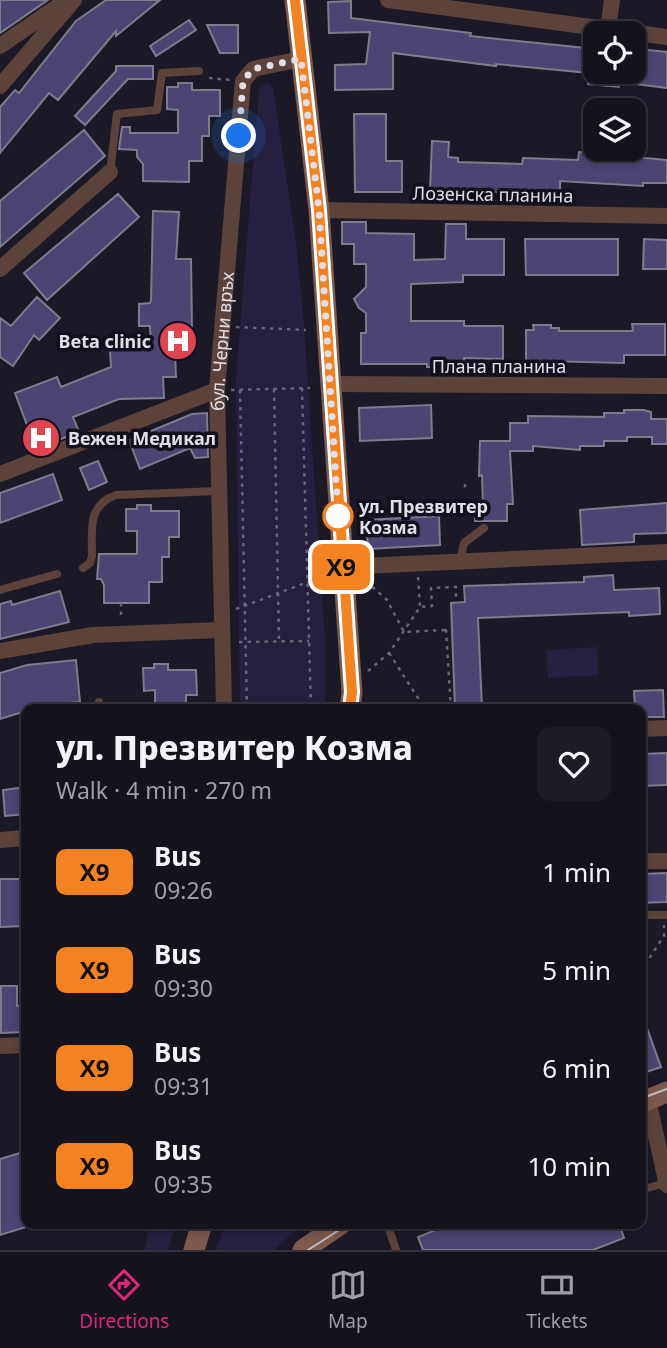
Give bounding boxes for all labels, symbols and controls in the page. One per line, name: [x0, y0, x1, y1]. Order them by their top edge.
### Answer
map controls: [583, 21, 646, 161]
button: locate: [583, 21, 646, 84]
button: layers: [583, 98, 646, 161]
your location: [221, 118, 256, 153]
street label: Лозенска планина: [413, 181, 573, 207]
street label: бул. Черни връх: [205, 270, 239, 411]
hospital icon: Beta clinic: [157, 320, 199, 362]
place label: Beta clinic: [59, 329, 151, 353]
street label: Плана планина: [432, 354, 566, 378]
hospital icon: Вежен Медикал: [20, 417, 62, 459]
place label: Вежен Медикал: [68, 426, 216, 450]
place label: ул. Презвитер Козма: [358, 494, 488, 539]
marker: ул. Презвитер Козма: [323, 501, 353, 531]
line badge: Х9: [310, 544, 372, 590]
text: Х9: [326, 550, 356, 583]
text: ул. Презвитер Козма: [56, 725, 413, 770]
button: heart: [537, 727, 611, 801]
text: Walk · 4 min · 270 m: [56, 774, 272, 806]
text: Bus: [154, 838, 201, 874]
text: 1 min: [542, 854, 611, 890]
text: Х9: [80, 855, 109, 888]
text: 09:26: [154, 874, 213, 906]
text: Bus: [154, 936, 201, 972]
text: 5 min: [542, 952, 611, 988]
text: Х9: [80, 953, 109, 986]
text: 09:30: [154, 972, 213, 1004]
text: Bus: [154, 1034, 201, 1070]
text: 6 min: [542, 1050, 611, 1086]
text: Х9: [80, 1051, 109, 1084]
text: 09:31: [154, 1070, 213, 1102]
text: Bus: [154, 1132, 201, 1168]
text: 10 min: [527, 1148, 611, 1184]
text: Х9: [80, 1149, 109, 1182]
text: 09:35: [154, 1168, 213, 1200]
tab: Directions: [79, 1266, 169, 1334]
tab: Map: [328, 1266, 368, 1334]
tab: Tickets: [526, 1266, 588, 1334]

